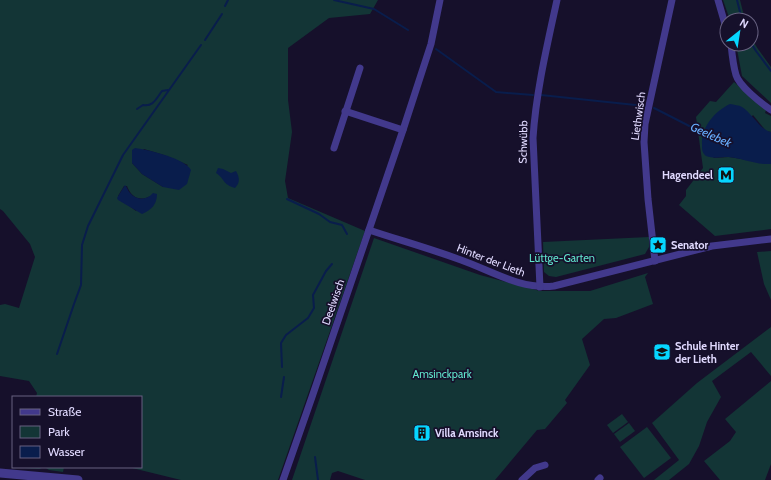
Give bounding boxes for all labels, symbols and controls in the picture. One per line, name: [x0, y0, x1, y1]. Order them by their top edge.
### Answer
north arrow: [719, 12, 759, 52]
text: N: [737, 15, 751, 31]
street label: Liethwisch: [628, 91, 648, 141]
water label: Geelebek: [688, 119, 735, 151]
street label: Schwübb: [516, 120, 530, 164]
metro station icon: Hagendeel: [716, 165, 736, 185]
place label: Hagendeel: [662, 168, 713, 182]
place icon: Senator: [648, 235, 668, 255]
place label: Senator: [671, 238, 709, 252]
street label: Hinter der Lieth: [455, 241, 527, 279]
park label: Lüttge-Garten: [529, 251, 595, 265]
street label: Deelwisch: [319, 277, 347, 327]
place label: Schule Hinter der Lieth: [675, 339, 739, 366]
school or university icon: Schule Hinter der Lieth: [652, 342, 672, 362]
park label: Amsinckpark: [412, 367, 472, 381]
legend: [12, 396, 142, 468]
text: Straße: [48, 404, 81, 419]
building icon: Villa Amsinck: [412, 423, 432, 443]
text: Park: [48, 424, 70, 439]
place label: Villa Amsinck: [435, 426, 499, 440]
text: Wasser: [48, 444, 85, 459]

